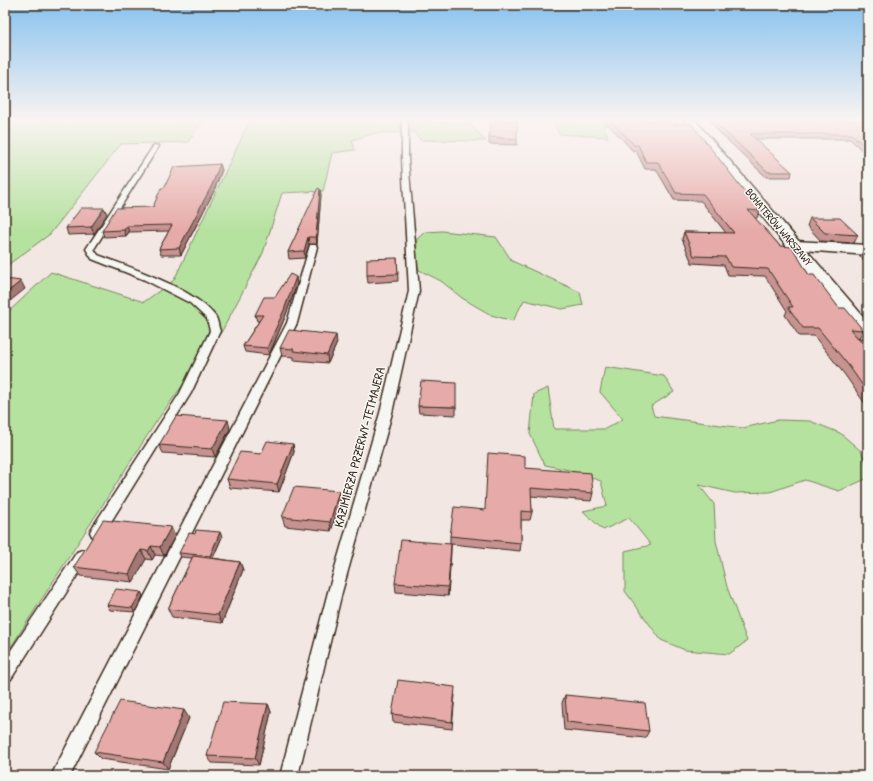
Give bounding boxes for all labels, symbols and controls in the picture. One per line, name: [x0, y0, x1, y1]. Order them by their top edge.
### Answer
street label: BOHATERÓW WARSZAWY: [742, 185, 816, 269]
street label: KAZIMIERZA PRZERWY-TETMAJERA: [329, 364, 389, 529]

